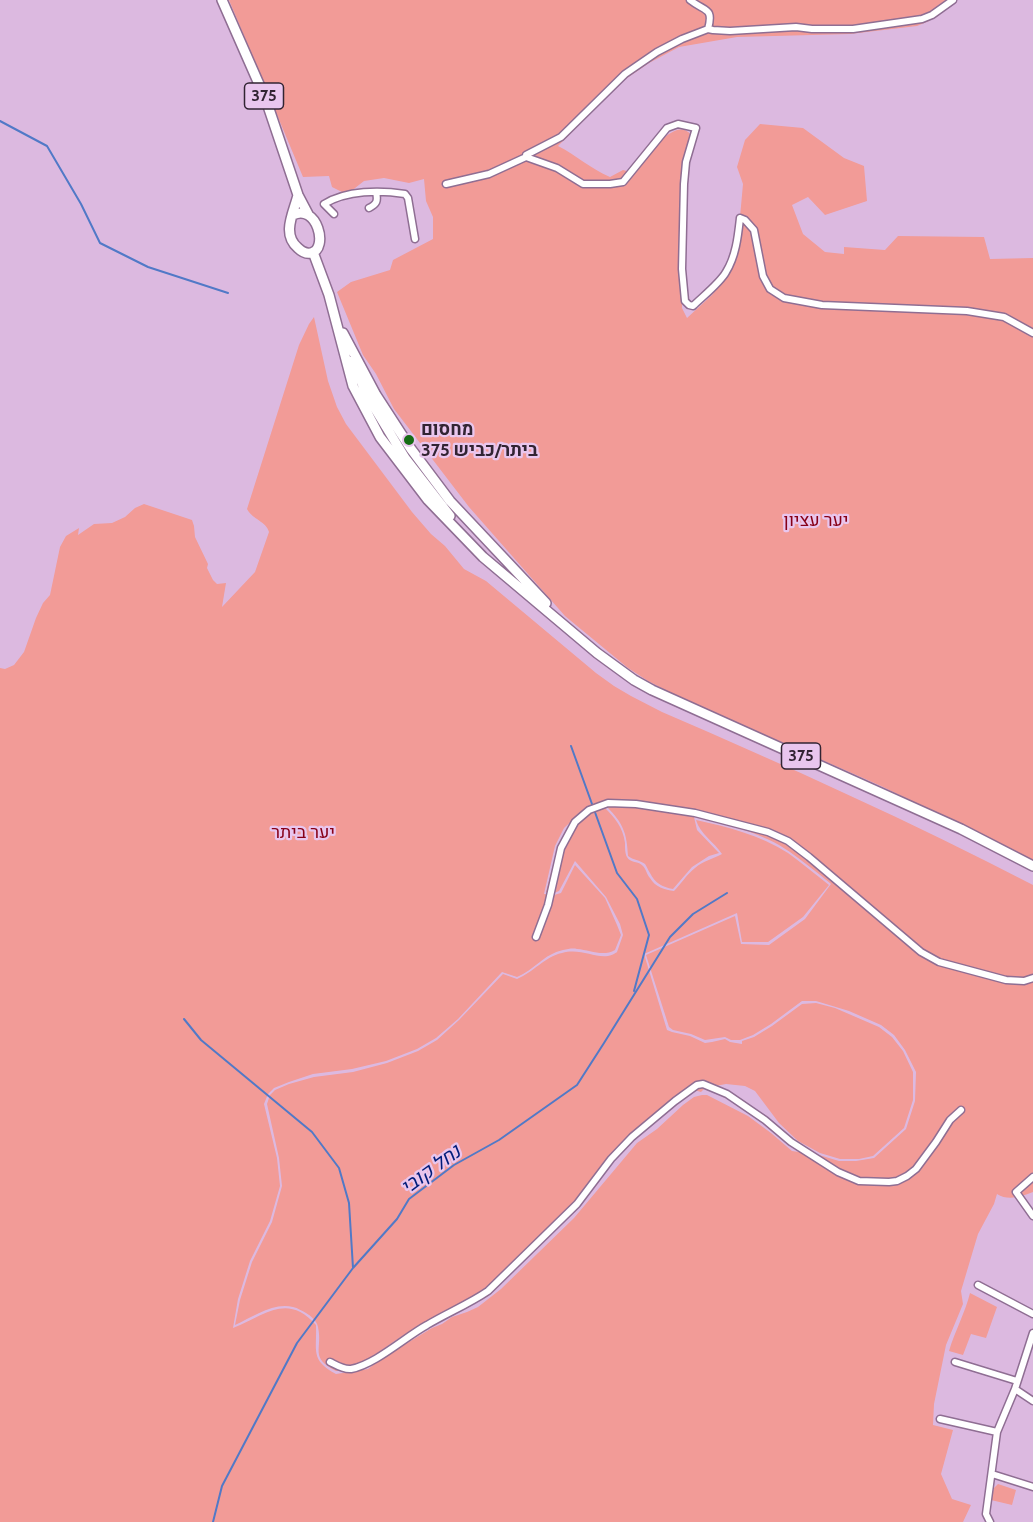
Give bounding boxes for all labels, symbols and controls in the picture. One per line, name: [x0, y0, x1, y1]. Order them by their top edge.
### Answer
road number: 375: [244, 83, 284, 109]
place label: מחסום ביתר/כביש 375: [421, 419, 538, 462]
marker: מחסום ביתר/כביש 375: [402, 433, 416, 447]
park label: יער עציון: [784, 510, 848, 532]
road number: 375: [782, 743, 820, 769]
park label: יער ביתר: [271, 822, 335, 844]
water label: נחל קובי: [396, 1140, 466, 1200]

